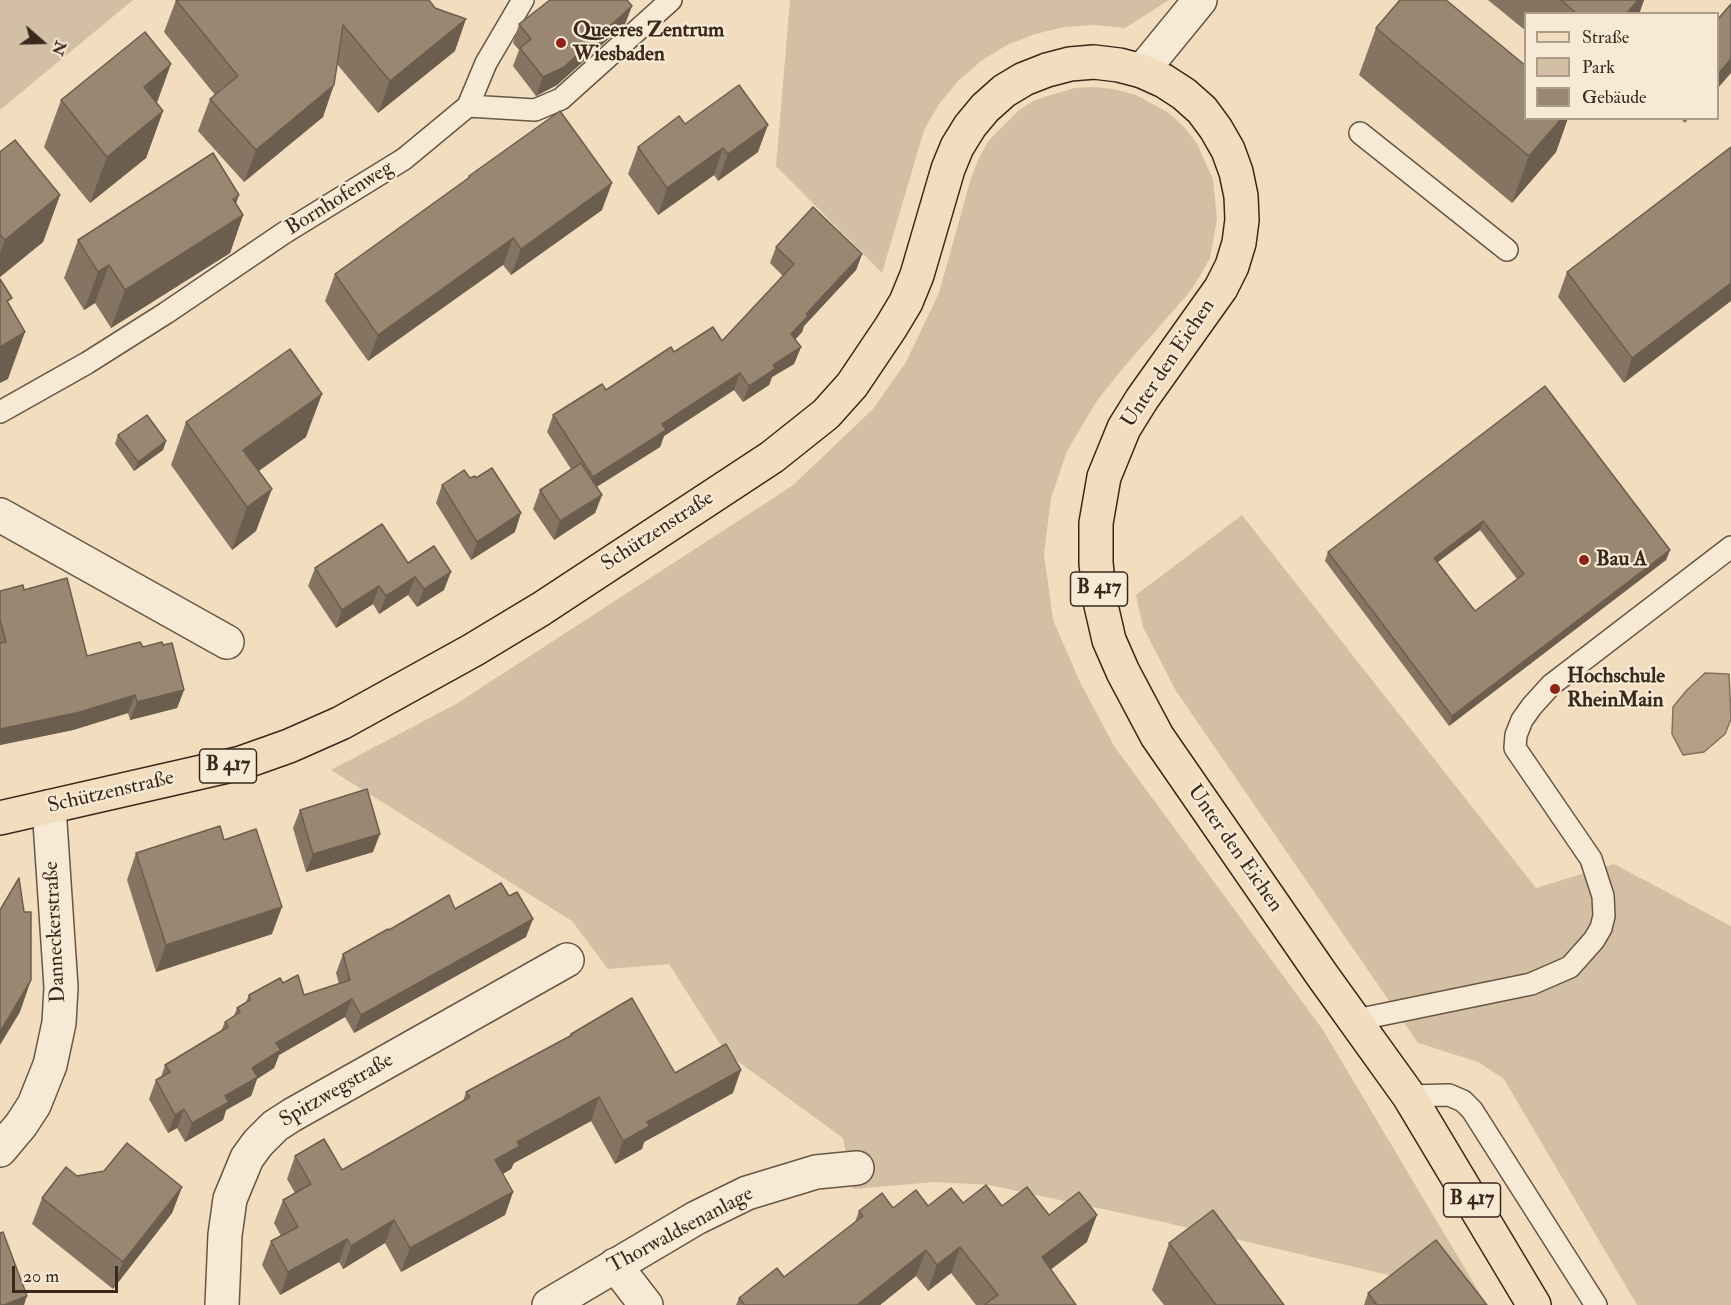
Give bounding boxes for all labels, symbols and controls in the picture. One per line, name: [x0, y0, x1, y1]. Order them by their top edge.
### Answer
north arrow: [12, 12, 72, 72]
legend: [1524, 12, 1719, 120]
place label: Queeres Zentrum Wiesbaden: [573, 18, 724, 68]
text: Straße: [1582, 26, 1629, 49]
marker: Queeres Zentrum Wiesbaden: [554, 36, 568, 50]
text: N: [47, 38, 71, 58]
text: Park: [1582, 56, 1615, 79]
text: Gebäude: [1582, 86, 1647, 109]
street label: Bornhofenweg: [282, 156, 398, 242]
street label: Unter den Eichen: [1117, 295, 1221, 433]
street label: Schützenstraße: [597, 486, 719, 578]
place label: Bau A: [1596, 547, 1647, 573]
marker: Bau A: [1577, 553, 1591, 567]
road number: B 417: [1070, 572, 1128, 606]
place label: Hochschule RheinMain: [1567, 664, 1665, 714]
marker: Hochschule RheinMain: [1548, 682, 1562, 696]
road number: B 417: [200, 749, 256, 783]
street label: Schützenstraße: [45, 766, 177, 820]
street label: Unter den Eichen: [1181, 780, 1287, 918]
street label: Danneckerstraße: [40, 861, 72, 1003]
street label: Spitzwegstraße: [276, 1048, 398, 1134]
street label: Thorwaldsenanlage: [604, 1182, 758, 1280]
road number: B 417: [1444, 1183, 1500, 1217]
scale bar: [15, 1254, 122, 1292]
text: 20 m: [23, 1265, 59, 1288]

